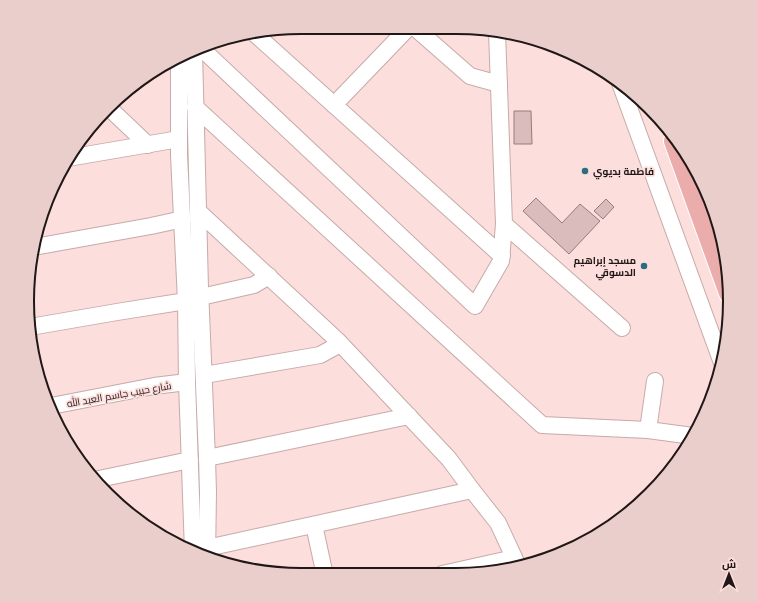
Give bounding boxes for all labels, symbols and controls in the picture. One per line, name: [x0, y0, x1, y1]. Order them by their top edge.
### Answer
place label: فاطمة بديوي: [593, 165, 654, 180]
marker: فاطمة بديوي: [580, 166, 590, 176]
place label: مسجد إبراهيم الدسوقي: [574, 254, 636, 281]
marker: مسجد إبراهيم الدسوقي: [639, 261, 649, 271]
street label: شارع حبيب جاسم العبد الله: [66, 378, 173, 411]
north arrow: [709, 554, 749, 594]
text: ش: [722, 557, 736, 571]

